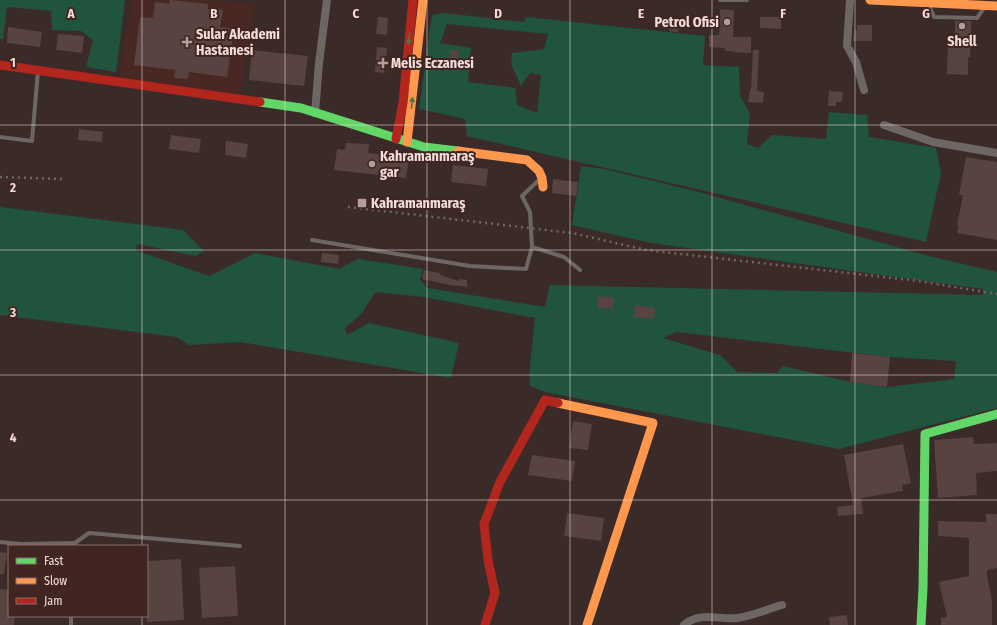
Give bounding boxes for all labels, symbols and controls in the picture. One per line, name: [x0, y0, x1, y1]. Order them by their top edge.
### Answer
text: A: [66, 6, 75, 21]
text: B: [210, 6, 218, 21]
text: C: [353, 6, 360, 21]
text: D: [494, 6, 502, 21]
text: E: [638, 6, 644, 21]
text: F: [780, 6, 786, 21]
text: G: [922, 6, 930, 21]
place label: Petrol Ofisi: [655, 14, 719, 31]
marker: Petrol Ofisi: [722, 17, 732, 27]
marker: Shell: [957, 21, 967, 31]
place label: Sular Akademi Hastanesi: [196, 26, 280, 59]
one-way arrow: [405, 33, 412, 45]
place label: Shell: [947, 33, 977, 50]
marker: Sular Akademi Hastanesi: [181, 36, 193, 48]
text: 1: [10, 55, 16, 70]
place label: Melis Eczanesi: [391, 55, 474, 72]
marker: Melis Eczanesi: [378, 58, 388, 68]
one-way arrow: [409, 97, 415, 109]
place label: Kahramanmaraş gar: [380, 148, 474, 181]
marker: Kahramanmaraş gar: [367, 159, 377, 169]
text: 2: [9, 180, 16, 195]
place label: Kahramanmaraş: [371, 195, 465, 213]
marker: Kahramanmaraş: [356, 197, 368, 209]
text: 3: [9, 305, 16, 320]
text: 4: [10, 430, 17, 445]
legend: [8, 545, 148, 617]
text: Fast: [44, 554, 63, 568]
text: Slow: [44, 574, 67, 588]
text: Jam: [44, 594, 62, 608]

